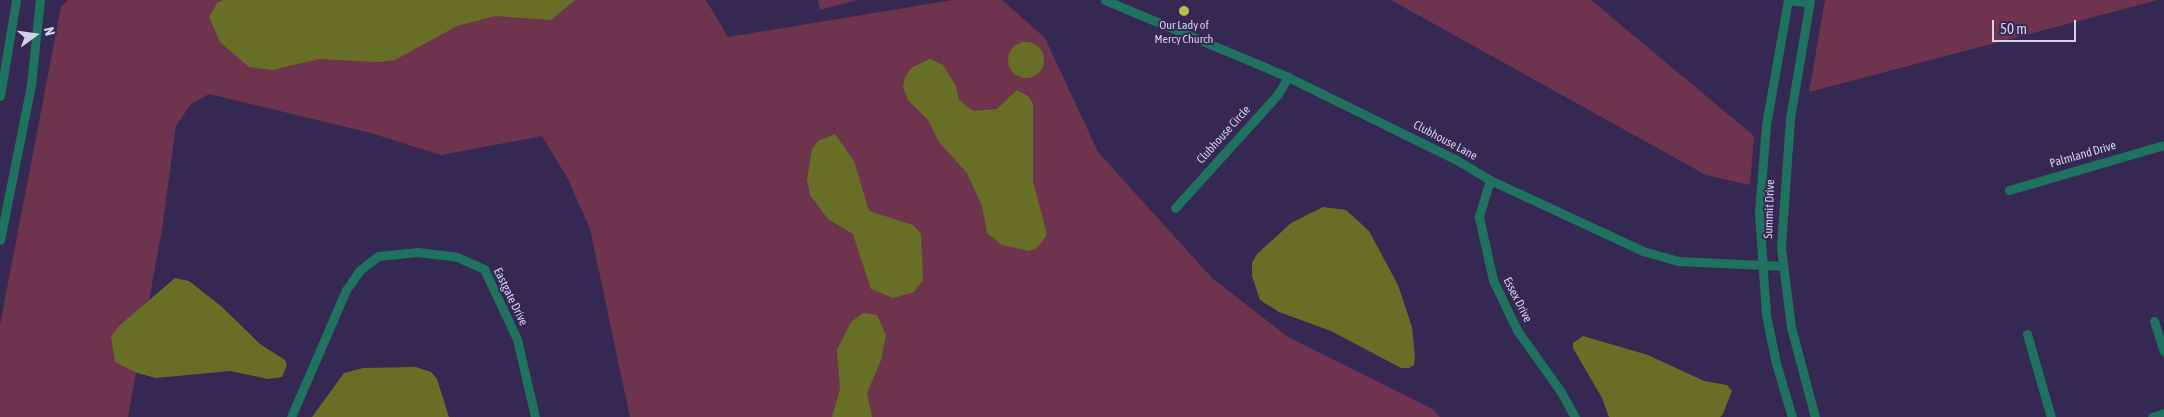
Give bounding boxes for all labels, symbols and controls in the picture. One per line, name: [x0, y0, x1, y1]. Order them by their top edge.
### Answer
marker: Our Lady of Mercy Church: [1178, 5, 1190, 17]
north arrow: [10, 10, 60, 60]
scale bar: [1994, 10, 2078, 42]
place label: Our Lady of Mercy Church: [1155, 19, 1213, 47]
text: 50 m: [2000, 20, 2027, 37]
text: N: [41, 25, 58, 37]
street label: Clubhouse Circle: [1194, 103, 1254, 167]
street label: Clubhouse Lane: [1411, 118, 1479, 164]
street label: Palmland Drive: [2048, 139, 2118, 171]
street label: Summit Drive: [1762, 179, 1778, 239]
street label: Eastgate Drive: [490, 266, 530, 328]
street label: Essex Drive: [1500, 275, 1534, 325]

